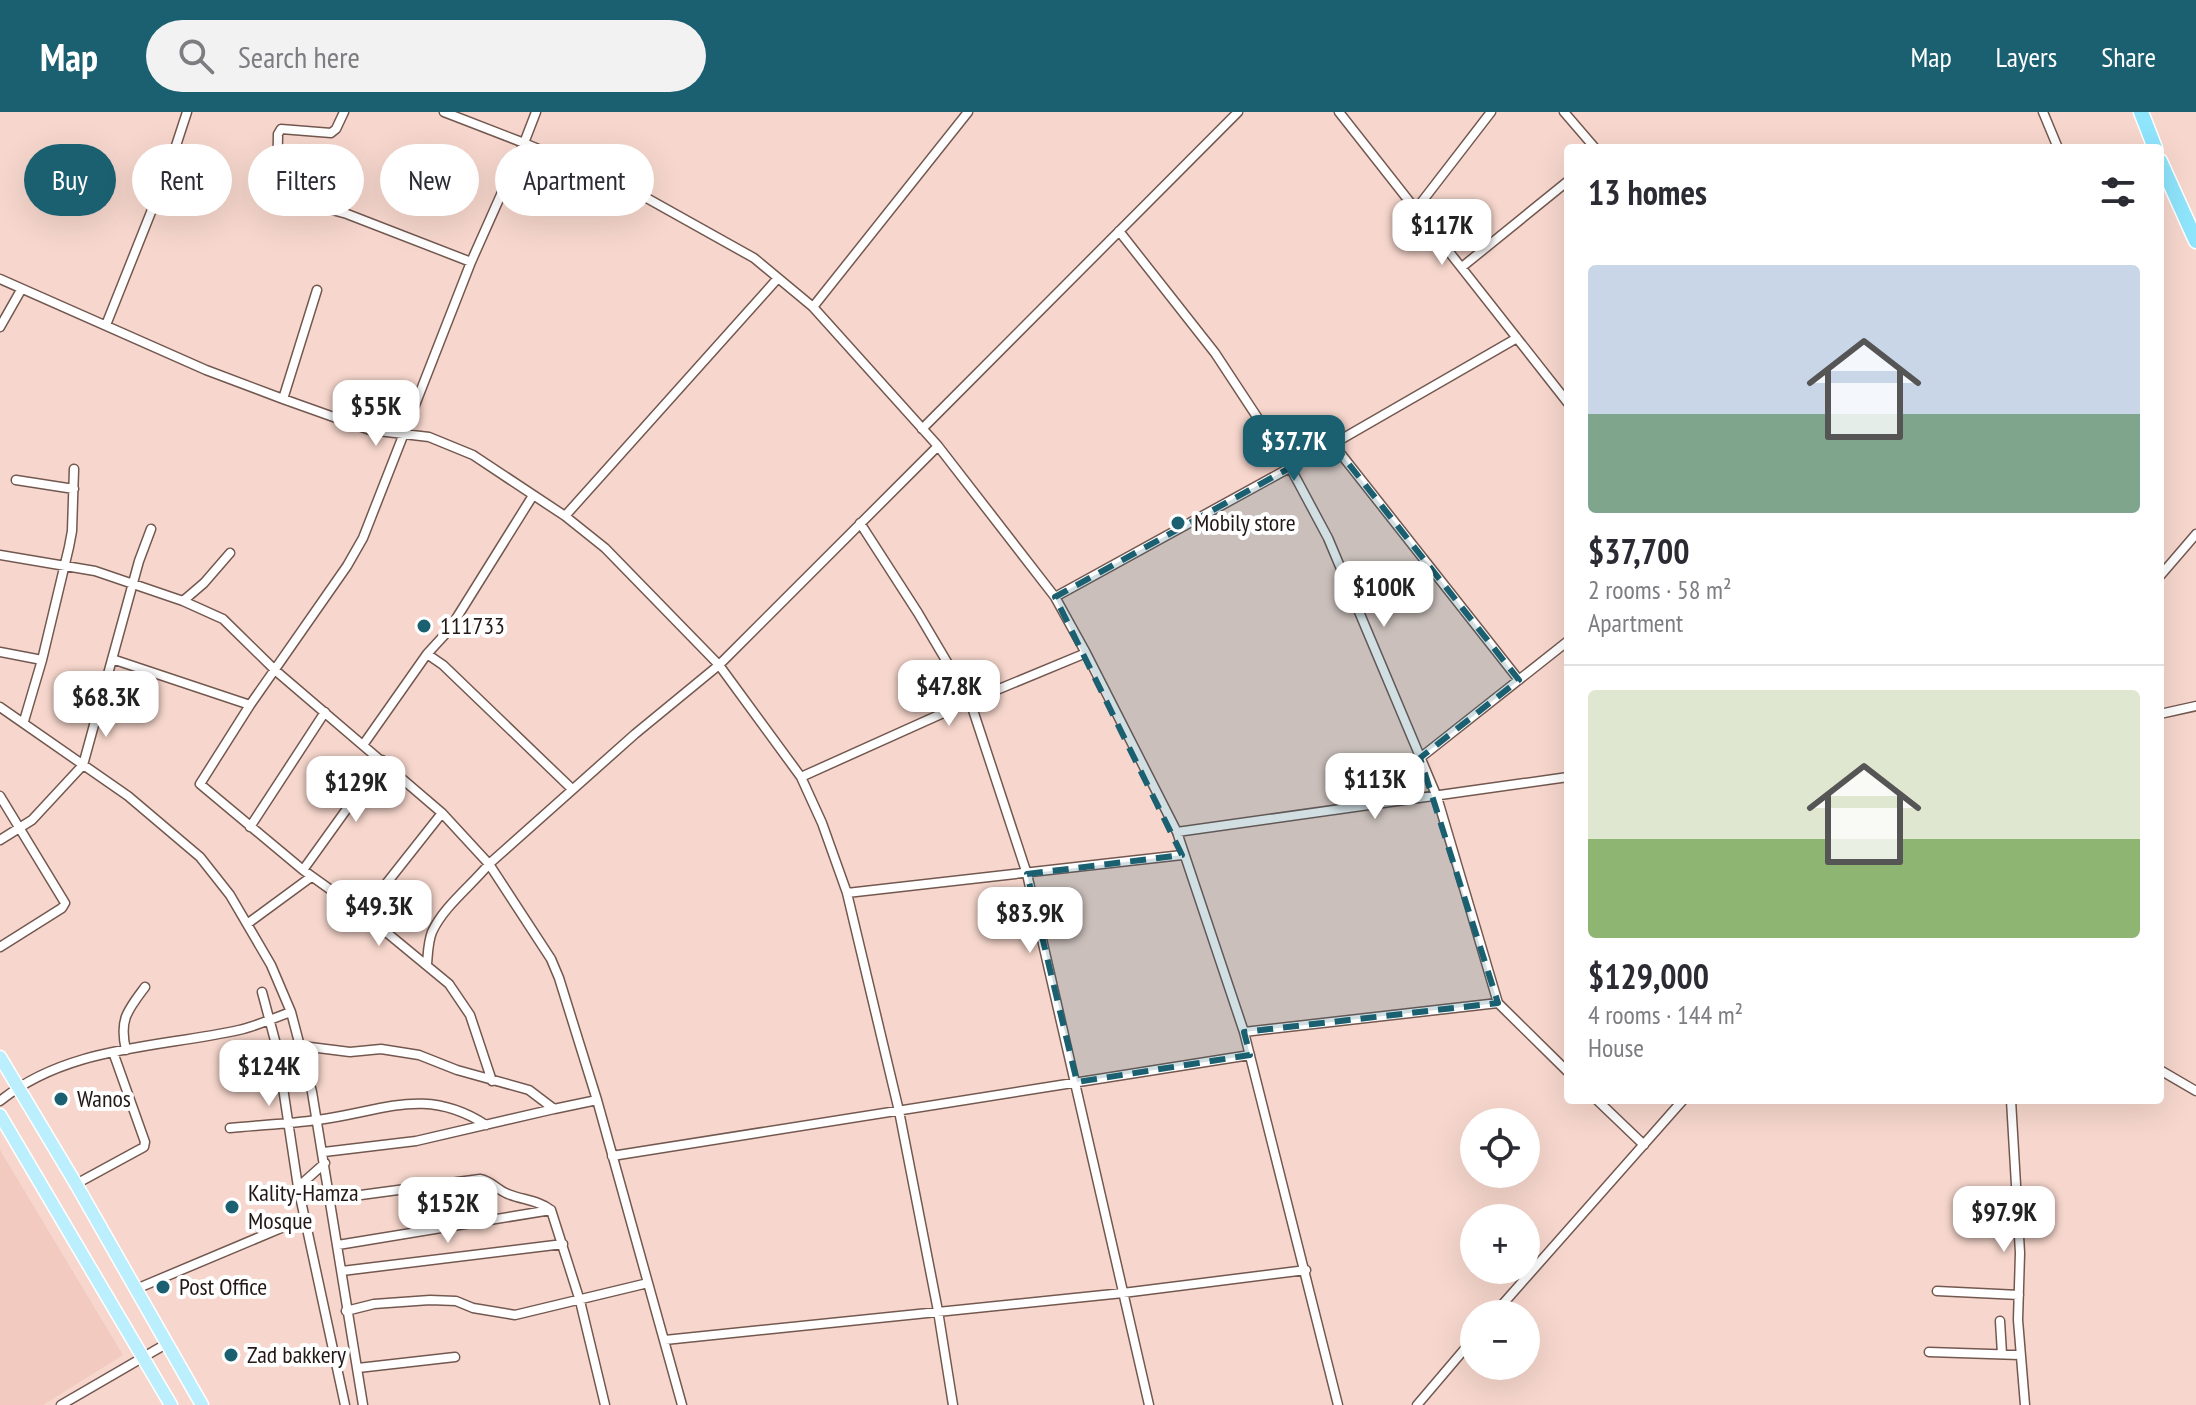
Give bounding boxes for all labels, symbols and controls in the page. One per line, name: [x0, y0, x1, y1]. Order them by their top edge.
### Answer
search box: [146, 20, 706, 92]
text: Map: [40, 32, 98, 81]
icon: search: [174, 34, 218, 78]
text: Search here: [238, 37, 360, 76]
text: Map: [1910, 38, 1952, 75]
text: Layers: [1996, 38, 2057, 75]
text: Share: [2101, 38, 2156, 75]
chip: Buy: [24, 144, 116, 216]
chip: Rent: [132, 144, 232, 216]
chip: Filters: [248, 144, 364, 216]
chip: New: [380, 144, 479, 216]
chip: Apartment: [495, 144, 654, 216]
text: 13 homes: [1588, 170, 1707, 214]
icon: filters: [2096, 170, 2140, 214]
pin: $117K: [1386, 199, 1498, 267]
text: $117K: [1410, 208, 1474, 241]
icon: home: [1792, 317, 1936, 461]
pin: $55K: [329, 380, 423, 448]
text: $55K: [351, 389, 401, 422]
pin: $37.7K: [1229, 415, 1359, 483]
text: $37.7K: [1261, 424, 1327, 457]
place label: Mobily store: [1194, 507, 1296, 538]
marker: Mobily store: [1169, 514, 1187, 532]
text: $37,700: [1588, 529, 1689, 573]
pin: $100K: [1328, 561, 1440, 629]
text: $100K: [1352, 570, 1416, 603]
text: 2 rooms · 58 m²: [1588, 573, 1732, 606]
text: Apartment: [1588, 606, 1683, 639]
place label: 111733: [440, 610, 505, 641]
marker: 111733: [415, 617, 433, 635]
pin: $47.8K: [884, 660, 1014, 728]
text: $47.8K: [916, 669, 982, 702]
pin: $68.3K: [41, 671, 171, 739]
text: $68.3K: [72, 680, 140, 713]
icon: home: [1792, 742, 1936, 886]
pin: $113K: [1319, 753, 1431, 821]
pin: $129K: [300, 756, 412, 824]
text: $113K: [1343, 762, 1407, 795]
text: $129K: [324, 765, 388, 798]
pin: $49.3K: [314, 880, 444, 948]
pin: $83.9K: [965, 887, 1095, 955]
text: $49.3K: [345, 889, 413, 922]
text: $83.9K: [996, 896, 1064, 929]
text: $129,000: [1588, 954, 1709, 998]
text: 4 rooms · 144 m²: [1588, 998, 1743, 1031]
text: House: [1588, 1031, 1644, 1064]
pin: $124K: [213, 1040, 325, 1108]
text: $124K: [237, 1049, 301, 1082]
place label: Wanos: [77, 1083, 131, 1114]
marker: Wanos: [52, 1090, 70, 1108]
map controls: [1460, 1108, 1540, 1380]
button: locate: [1460, 1108, 1540, 1188]
place label: Kality-Hamza Mosque: [248, 1177, 359, 1236]
pin: $152K: [392, 1177, 504, 1245]
text: $152K: [416, 1186, 480, 1219]
pin: $97.9K: [1939, 1186, 2069, 1254]
text: $97.9K: [1971, 1195, 2037, 1228]
marker: Kality-Hamza Mosque: [223, 1198, 241, 1216]
button: +: [1460, 1204, 1540, 1284]
place label: Post Office: [179, 1271, 267, 1302]
marker: Post Office: [154, 1278, 172, 1296]
button: −: [1460, 1300, 1540, 1380]
place label: Zad bakkery: [247, 1339, 346, 1370]
marker: Zad bakkery: [222, 1346, 240, 1364]

